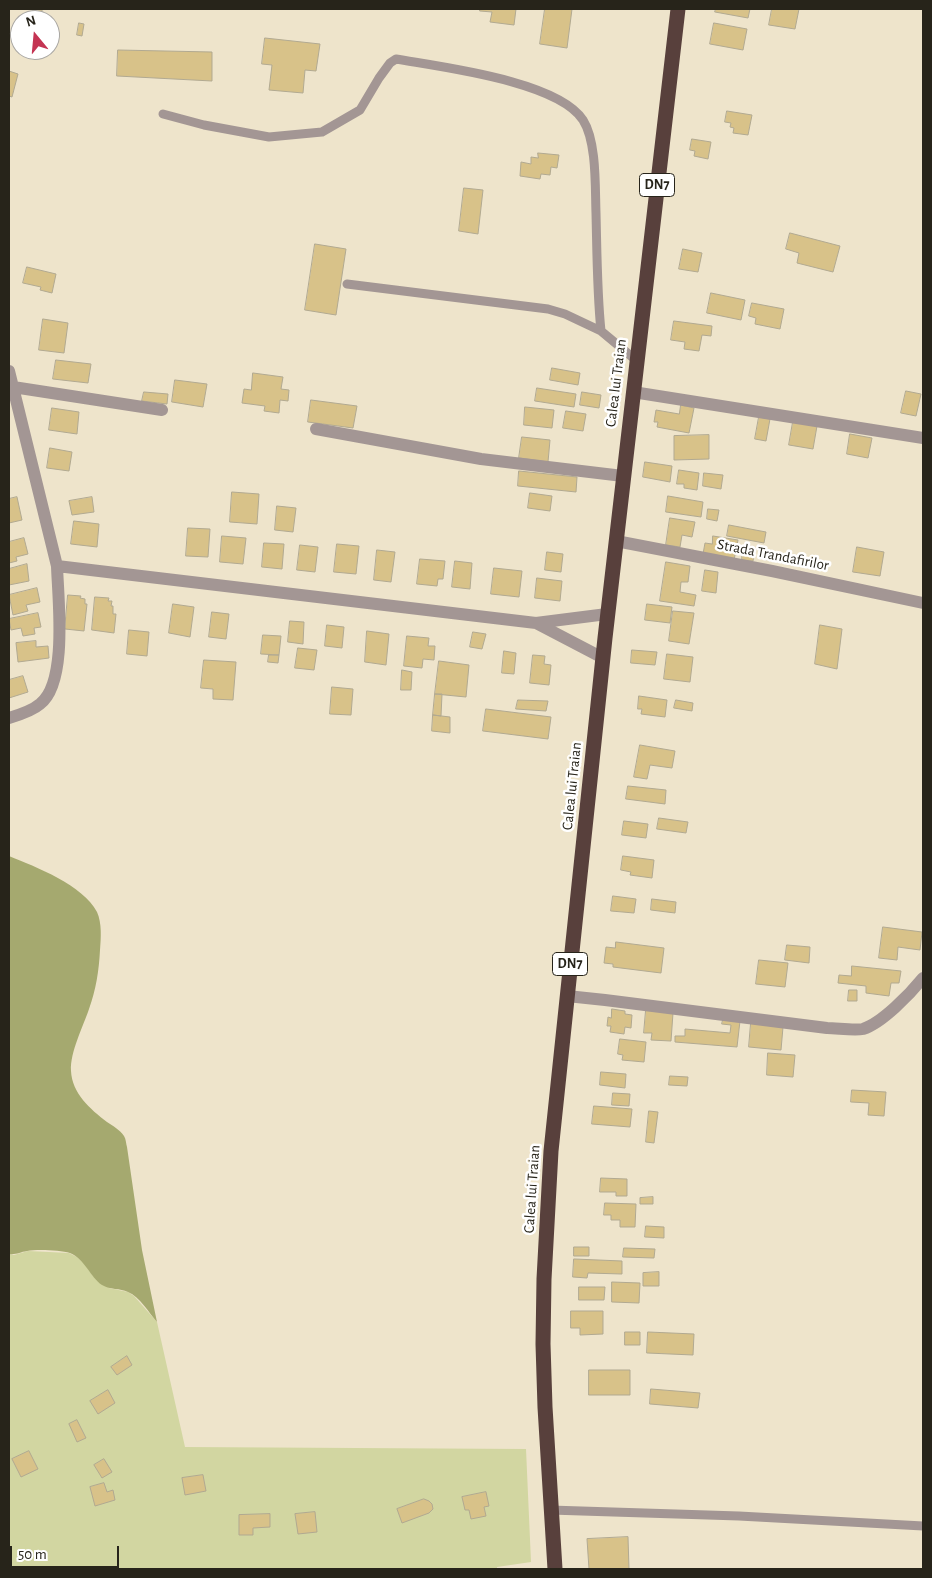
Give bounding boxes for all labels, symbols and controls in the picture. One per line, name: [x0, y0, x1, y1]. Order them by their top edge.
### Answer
north arrow: [10, 10, 60, 60]
text: N: [24, 13, 38, 30]
road number: DN7: [640, 174, 674, 196]
street label: Calea lui Traian: [602, 338, 630, 428]
street label: Strada Trandafirilor: [716, 535, 830, 575]
street label: Calea lui Traian: [558, 741, 586, 831]
road number: DN7: [552, 952, 588, 976]
street label: Calea lui Traian: [520, 1144, 544, 1234]
scale bar: [12, 1536, 121, 1568]
text: 50 m: [18, 1547, 47, 1562]

